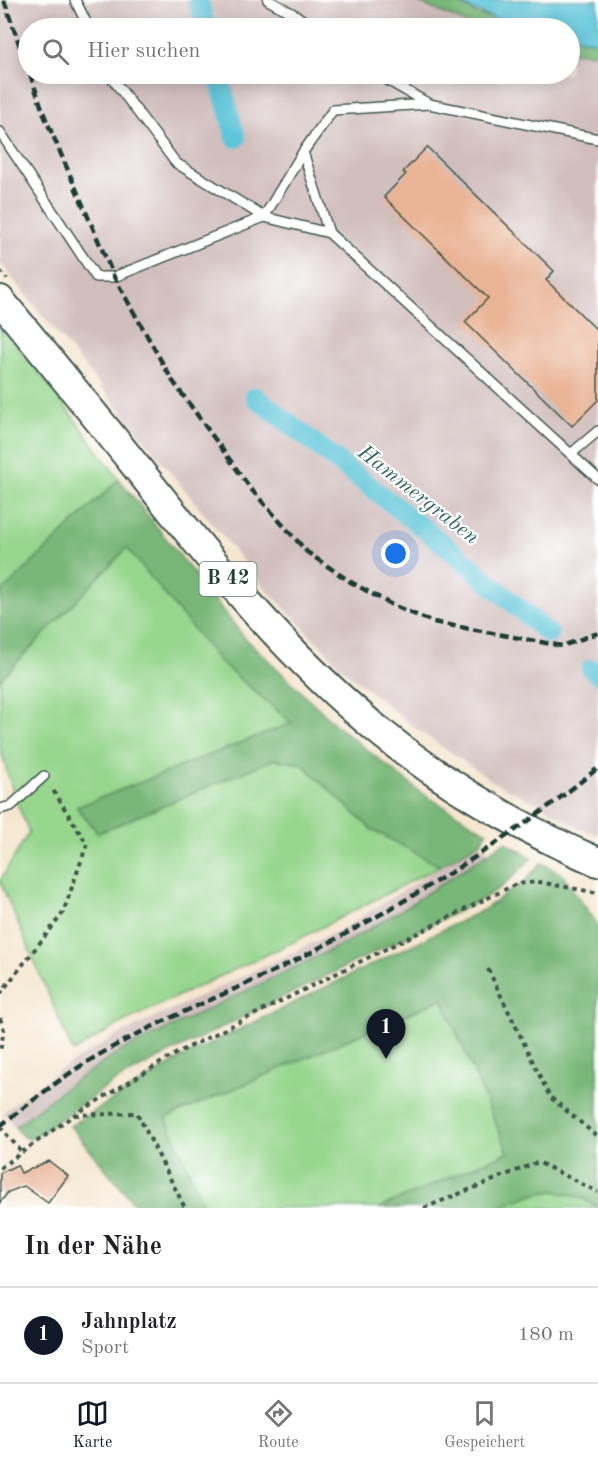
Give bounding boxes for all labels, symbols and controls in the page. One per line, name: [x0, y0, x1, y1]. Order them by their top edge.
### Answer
search box: [18, 18, 580, 84]
icon: search: [39, 35, 72, 68]
text: Hier suchen: [87, 40, 200, 62]
water label: Hammergraben: [352, 440, 483, 549]
your location: [381, 539, 410, 568]
road number: B 42: [200, 562, 256, 596]
pin: 1: [366, 1010, 406, 1059]
text: In der Nähe: [24, 1234, 162, 1260]
text: Jahnplatz: [81, 1311, 177, 1333]
text: 1: [38, 1325, 49, 1345]
text: 180 m: [518, 1325, 574, 1345]
text: Sport: [81, 1338, 129, 1358]
tab: Karte: [73, 1397, 112, 1453]
tab: Route: [258, 1397, 299, 1453]
tab: Gespeichert: [444, 1397, 525, 1453]

